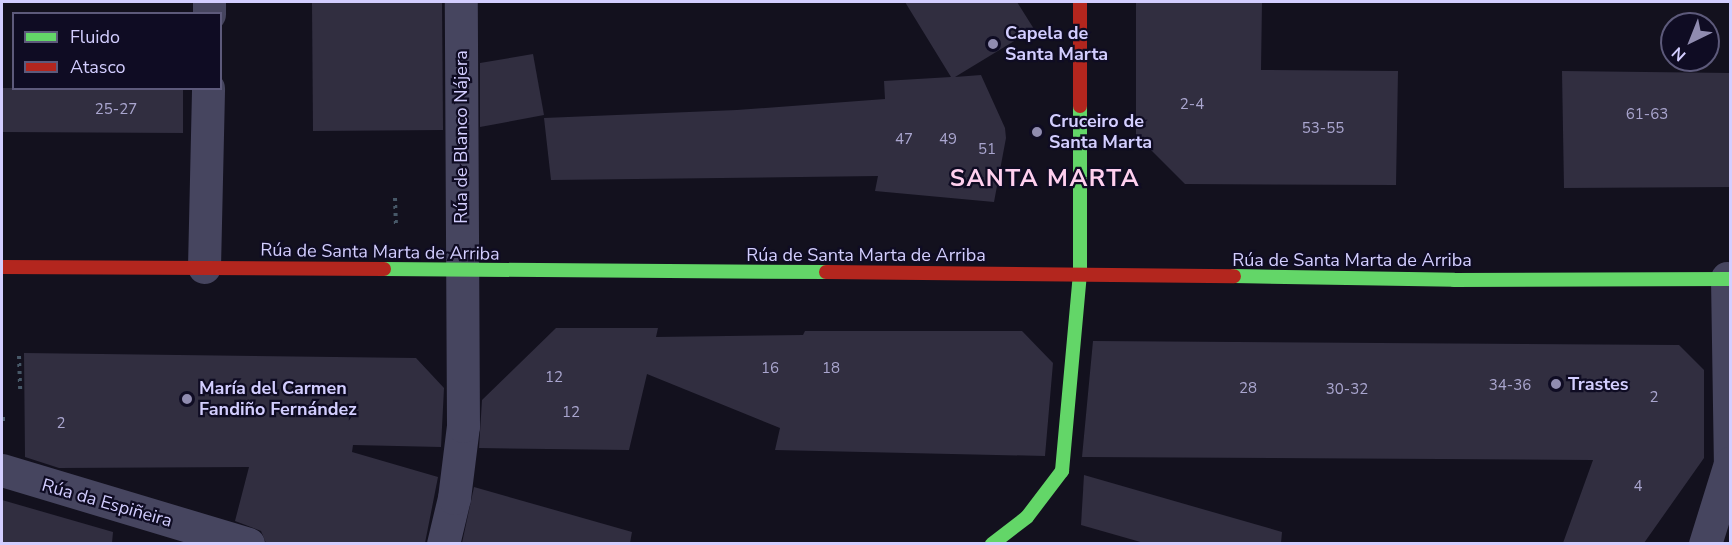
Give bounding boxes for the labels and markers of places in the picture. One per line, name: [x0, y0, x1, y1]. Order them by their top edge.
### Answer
place label: Capela de Santa Marta: [1005, 23, 1108, 66]
marker: Capela de Santa Marta: [986, 37, 1000, 51]
place label: Cruceiro de Santa Marta: [1049, 111, 1152, 154]
marker: Cruceiro de Santa Marta: [1030, 125, 1044, 139]
place label: Trastes: [1568, 373, 1629, 395]
marker: Trastes: [1549, 377, 1563, 391]
place label: María del Carmen Fandiño Fernández: [199, 378, 357, 420]
marker: María del Carmen Fandiño Fernández: [180, 392, 194, 406]

